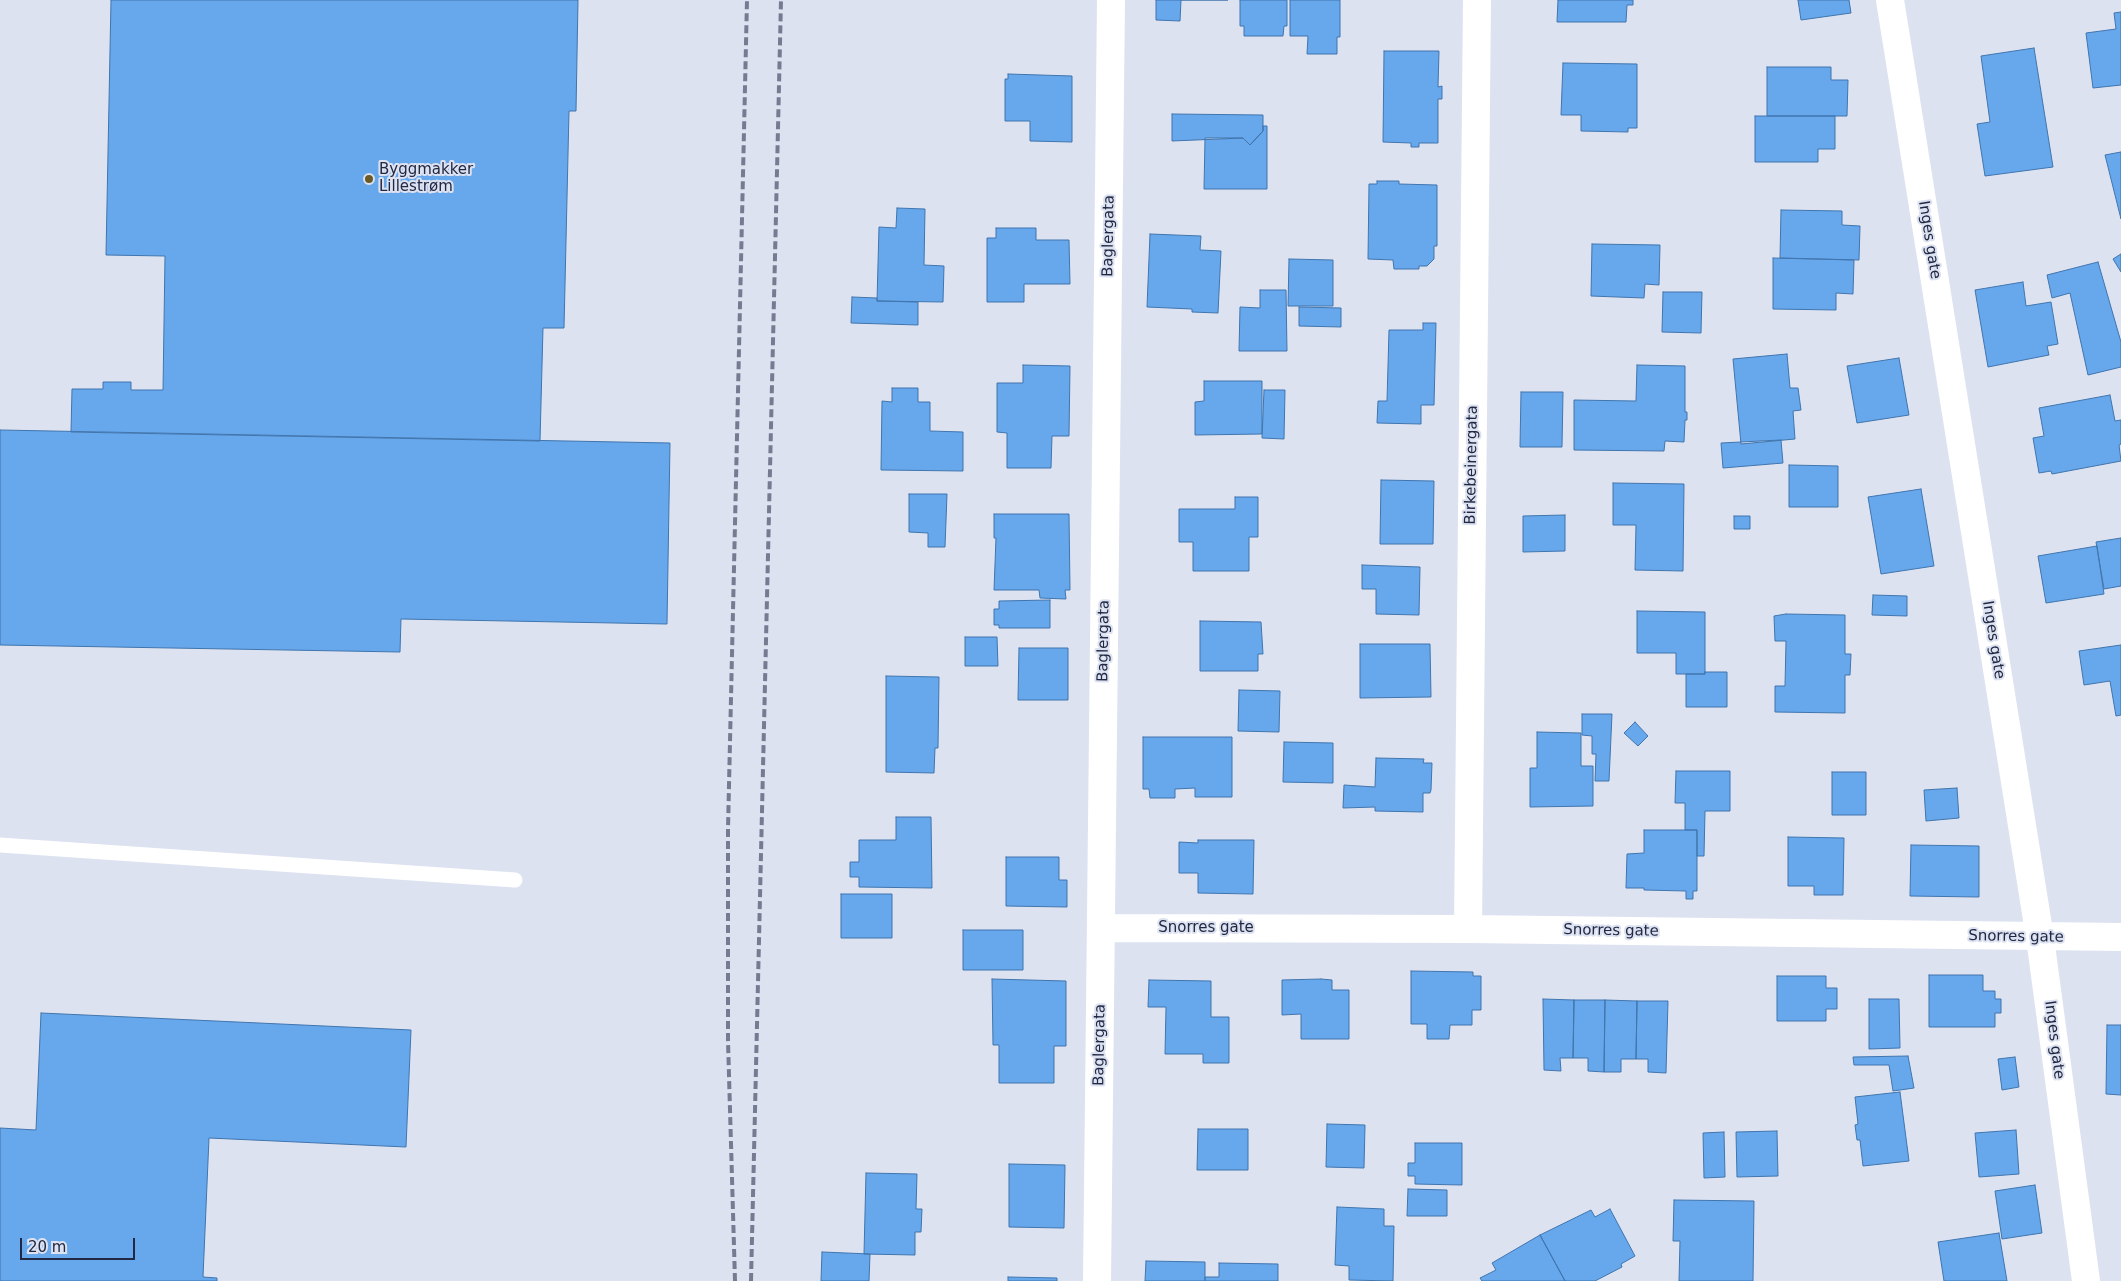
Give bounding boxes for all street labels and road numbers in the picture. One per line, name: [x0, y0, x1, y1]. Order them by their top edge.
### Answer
street label: Baglergata: [1099, 195, 1119, 277]
street label: Inges gate: [1914, 200, 1944, 280]
street label: Birkebeinergata: [1462, 405, 1482, 525]
street label: Baglergata: [1094, 600, 1114, 682]
street label: Inges gate: [1978, 600, 2008, 680]
street label: Snorres gate: [1158, 919, 1254, 937]
street label: Snorres gate: [1563, 921, 1659, 941]
street label: Snorres gate: [1968, 927, 2064, 947]
street label: Inges gate: [2040, 1000, 2068, 1080]
street label: Baglergata: [1090, 1004, 1110, 1086]

